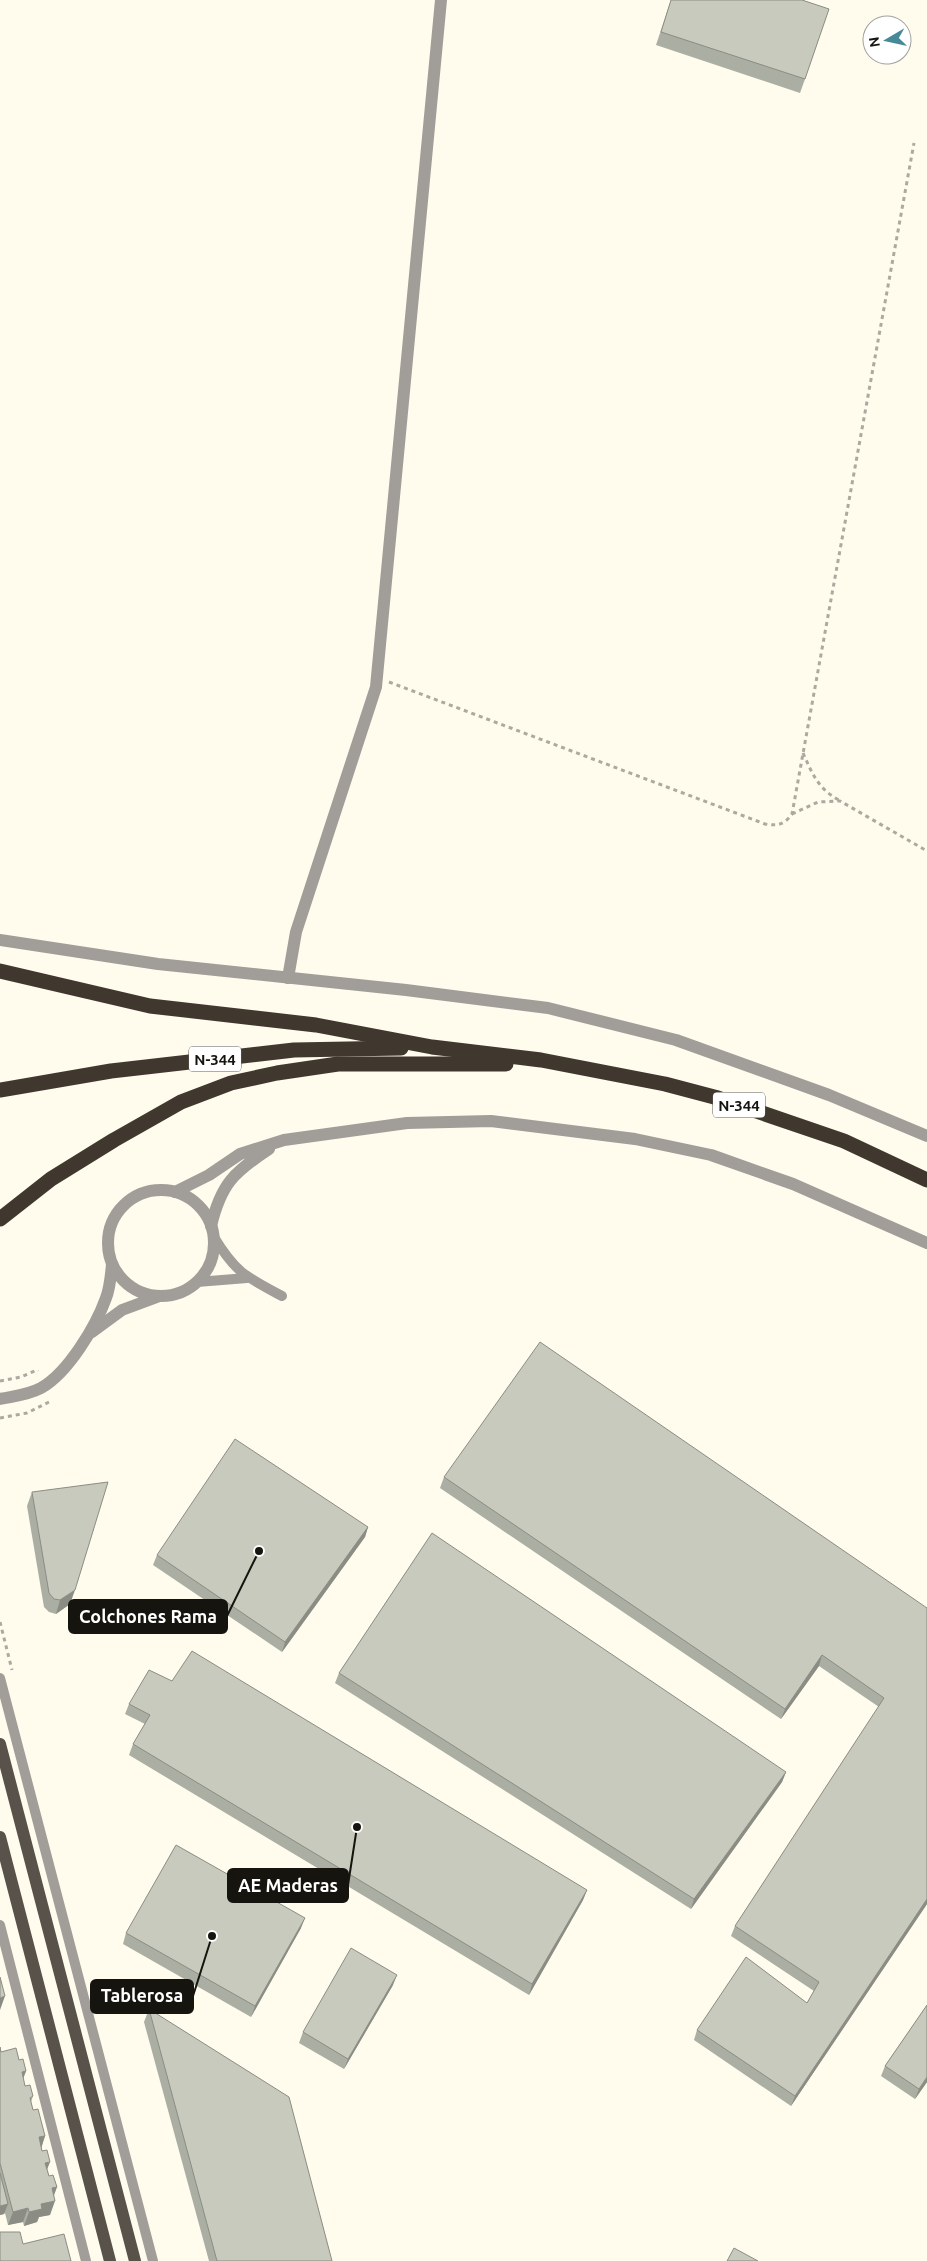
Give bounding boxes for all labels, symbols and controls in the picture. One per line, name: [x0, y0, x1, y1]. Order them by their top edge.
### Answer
north arrow: [862, 15, 912, 65]
text: N: [865, 36, 883, 48]
road number: N-344: [189, 1046, 241, 1072]
road number: N-344: [713, 1092, 765, 1118]
callout: Colchones Rama: [69, 1600, 227, 1633]
text: Colchones Rama: [79, 1606, 217, 1626]
callout: AE Maderas: [228, 1869, 348, 1902]
text: AE Maderas: [238, 1875, 338, 1895]
callout: Tablerosa: [91, 1980, 193, 2013]
text: Tablerosa: [101, 1985, 183, 2005]

